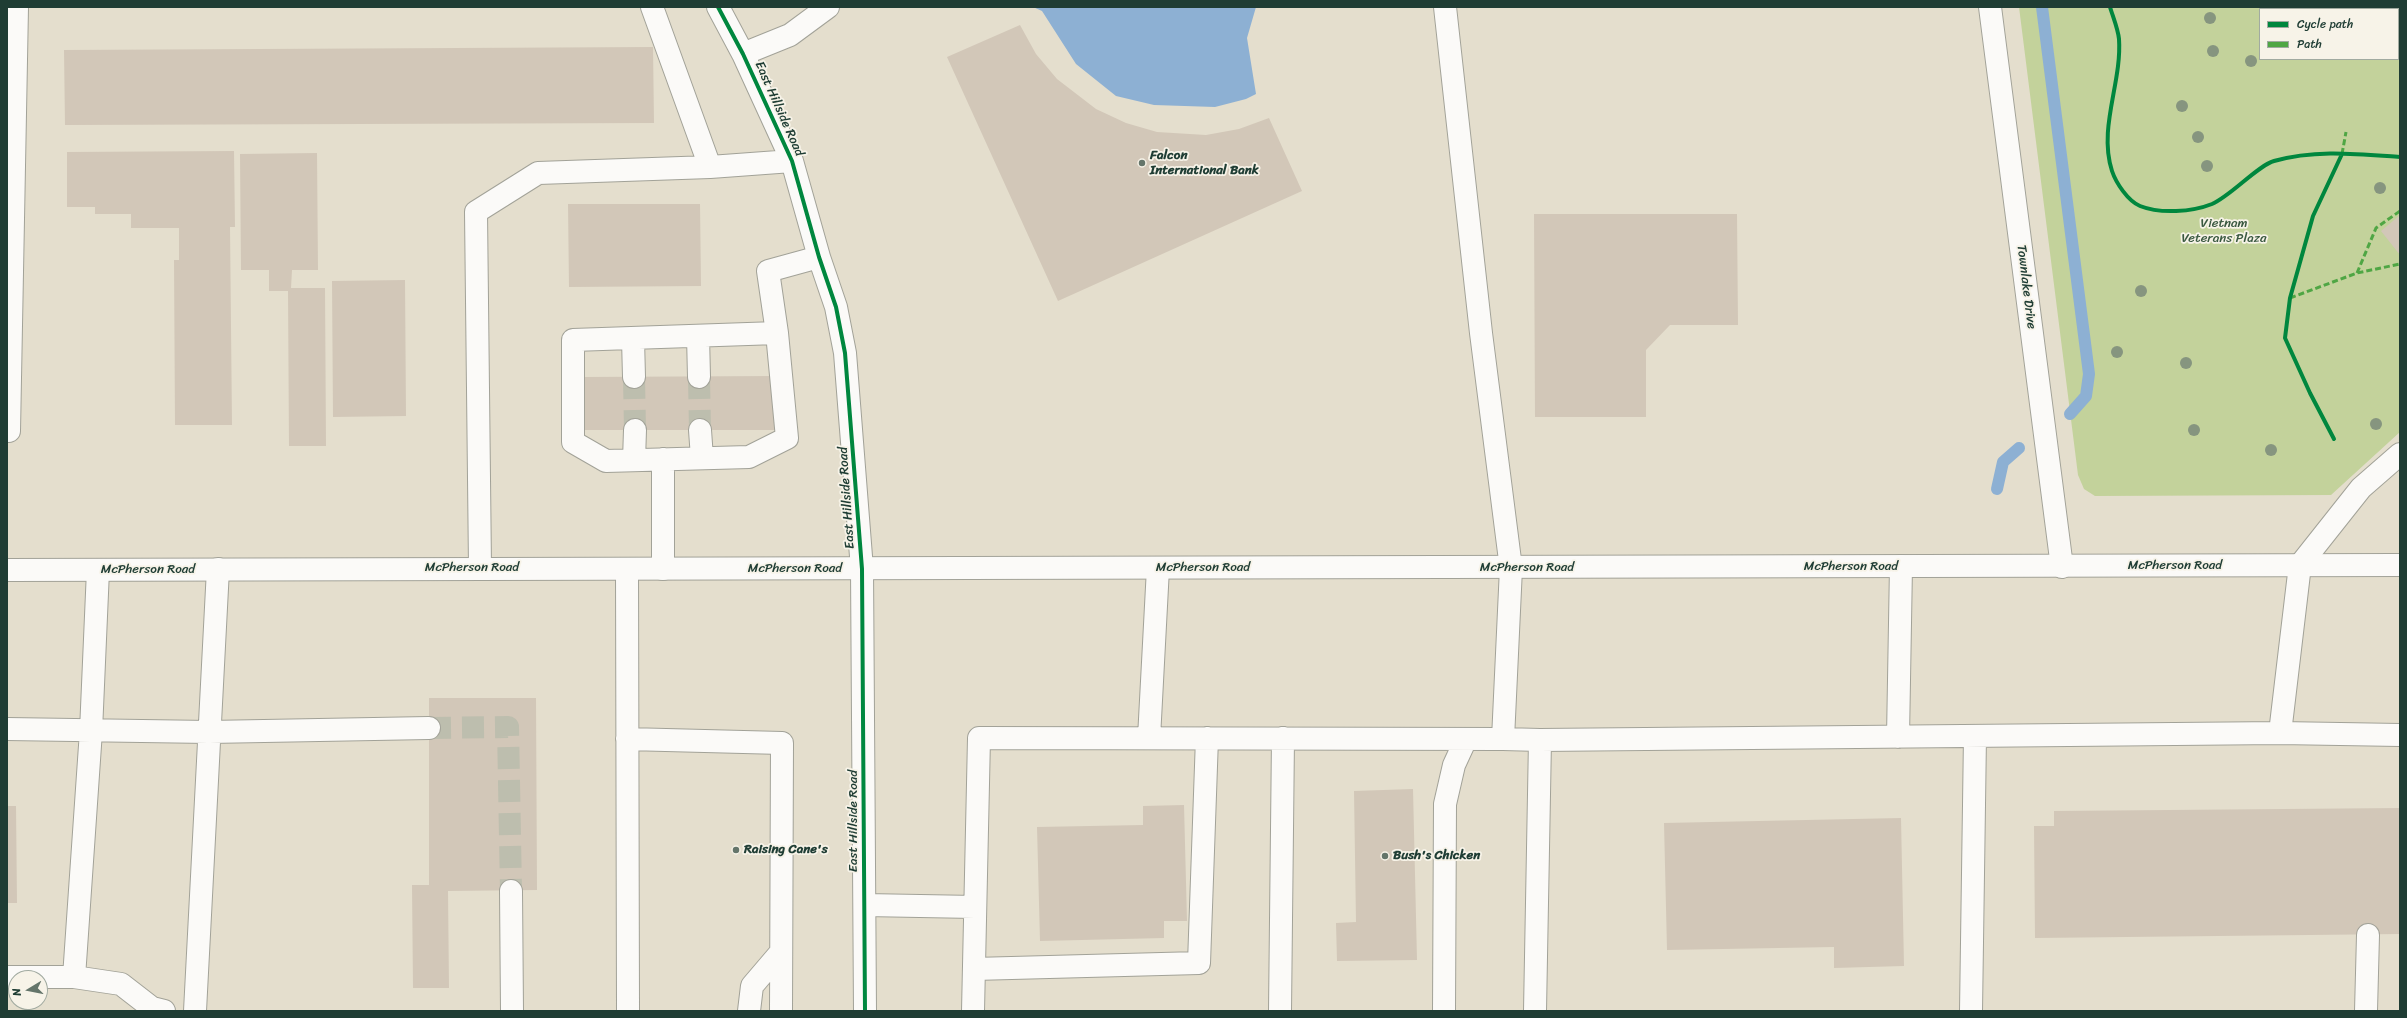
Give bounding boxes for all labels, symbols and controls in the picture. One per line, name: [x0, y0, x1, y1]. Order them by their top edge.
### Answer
legend: [2259, 8, 2399, 60]
text: Cycle path: [2297, 13, 2353, 35]
text: Path: [2297, 33, 2322, 55]
street label: East Hillside Road: [751, 59, 807, 159]
place label: Falcon International Bank: [1150, 148, 1259, 179]
marker: Falcon International Bank: [1137, 158, 1147, 168]
park label: Vietnam Veterans Plaza: [2182, 216, 2266, 247]
street label: Townlake Drive: [2013, 244, 2039, 330]
street label: East Hillside Road: [836, 446, 858, 550]
street label: McPherson Road: [2128, 558, 2222, 574]
street label: McPherson Road: [1804, 559, 1898, 575]
street label: McPherson Road: [425, 560, 519, 576]
street label: McPherson Road: [1156, 560, 1250, 576]
street label: McPherson Road: [1480, 560, 1574, 576]
street label: McPherson Road: [748, 561, 842, 577]
street label: McPherson Road: [101, 562, 195, 578]
street label: East Hillside Road: [846, 770, 862, 872]
place label: Raising Cane's: [744, 842, 828, 858]
marker: Raising Cane's: [731, 845, 741, 855]
place label: Bush's Chicken: [1393, 848, 1480, 864]
marker: Bush's Chicken: [1380, 851, 1390, 861]
north arrow: [8, 970, 48, 1010]
text: N: [7, 987, 27, 997]

